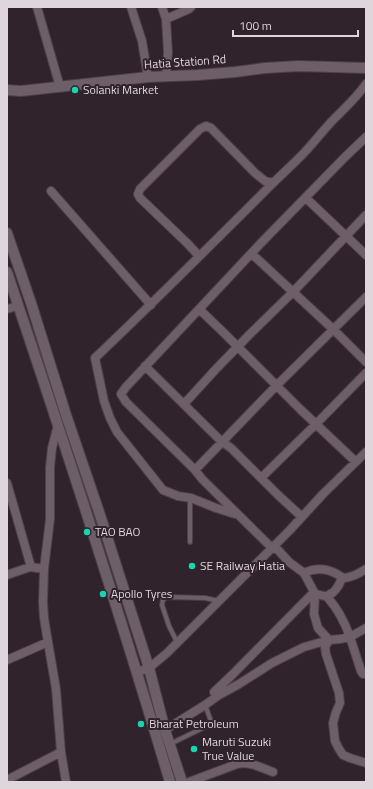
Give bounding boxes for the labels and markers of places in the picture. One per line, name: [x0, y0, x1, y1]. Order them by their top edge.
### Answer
place label: Solanki Market: [83, 80, 159, 99]
marker: Solanki Market: [70, 85, 80, 95]
place label: TAO BAO: [95, 522, 141, 541]
marker: TAO BAO: [82, 527, 92, 537]
place label: SE Railway Hatia: [200, 556, 285, 575]
marker: SE Railway Hatia: [187, 561, 197, 571]
place label: Apollo Tyres: [111, 584, 173, 603]
marker: Apollo Tyres: [98, 589, 108, 599]
place label: Bharat Petroleum: [149, 714, 239, 733]
marker: Bharat Petroleum: [136, 719, 146, 729]
place label: Maruti Suzuki True Value: [202, 732, 271, 765]
marker: Maruti Suzuki True Value: [189, 744, 199, 754]

